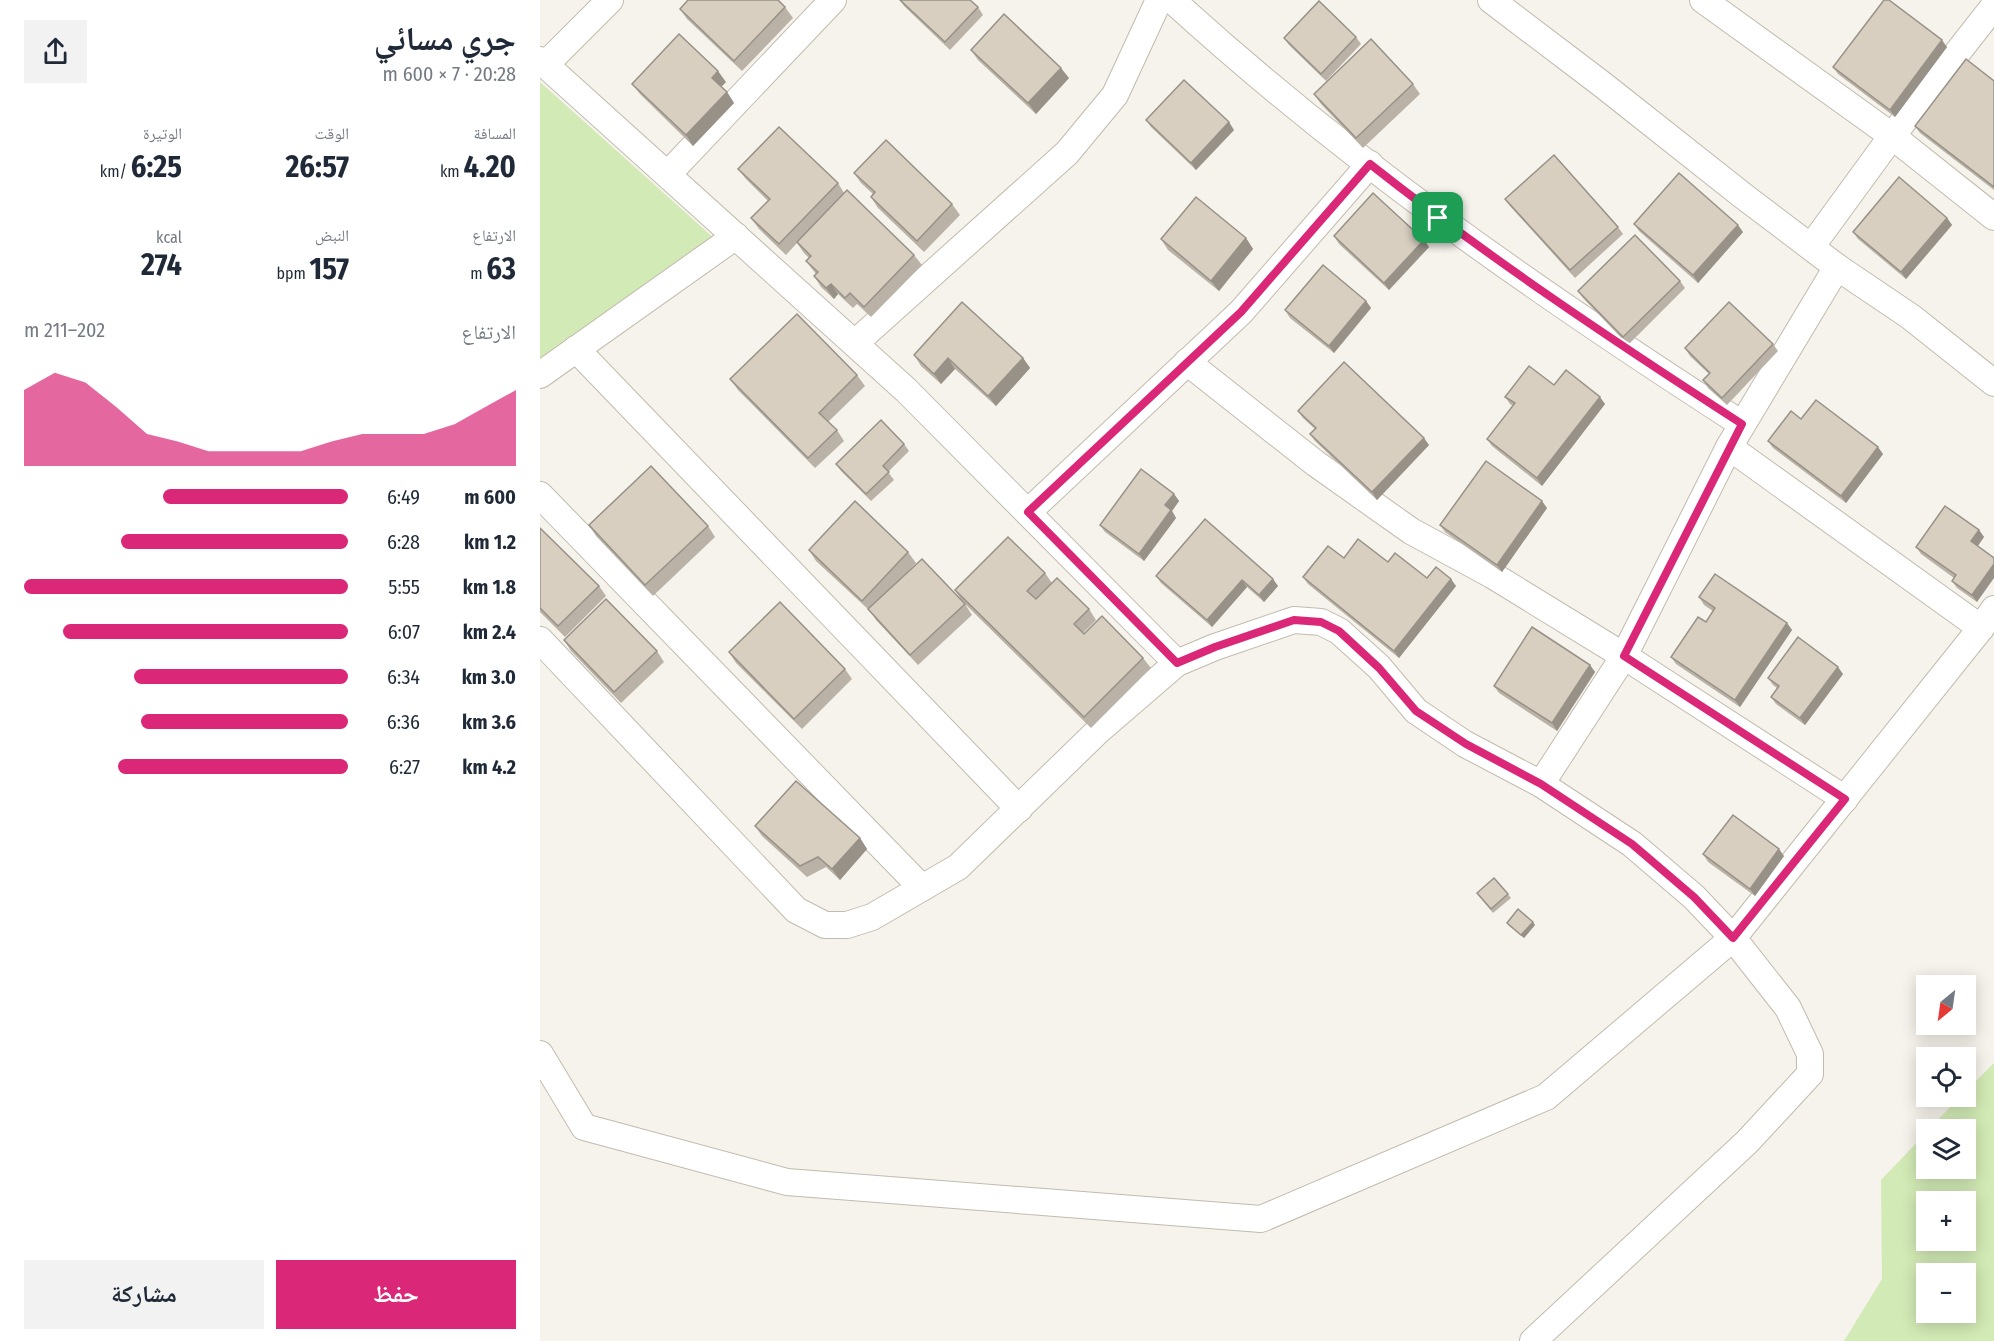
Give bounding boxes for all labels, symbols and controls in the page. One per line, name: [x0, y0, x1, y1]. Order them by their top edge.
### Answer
text: جري مسائي: [374, 19, 516, 59]
button: share: [24, 20, 87, 83]
text: 20:28 · 7 × 600 m: [383, 62, 516, 86]
text: الوتيرة: [143, 124, 182, 143]
text: الوقت: [315, 124, 349, 143]
text: المسافة: [474, 124, 516, 143]
text: 6:25: [131, 149, 182, 185]
text: 26:57: [285, 149, 349, 185]
text: 4.20: [463, 149, 516, 185]
text: /km: [100, 162, 131, 181]
text: km: [440, 162, 463, 181]
pin: [1412, 192, 1463, 243]
icon: arrive: [1421, 201, 1454, 234]
text: النبض: [315, 226, 349, 245]
text: الارتفاع: [472, 226, 516, 245]
text: kcal: [156, 228, 182, 247]
text: 274: [141, 247, 182, 283]
text: 157: [309, 251, 349, 287]
text: 63: [486, 251, 516, 287]
text: bpm: [276, 264, 309, 283]
text: m: [470, 264, 486, 283]
text: 202–211 m: [24, 318, 105, 342]
text: الارتفاع: [461, 320, 516, 344]
text: 6:49: [387, 485, 420, 509]
text: 600 m: [464, 485, 516, 509]
text: 6:28: [387, 530, 420, 554]
text: 1.2 km: [464, 530, 516, 554]
text: 5:55: [388, 575, 420, 599]
text: 1.8 km: [463, 575, 516, 599]
text: 6:07: [388, 620, 420, 644]
text: 2.4 km: [463, 620, 516, 644]
text: 6:34: [387, 665, 420, 689]
text: 3.0 km: [462, 665, 516, 689]
text: 6:36: [387, 710, 420, 734]
text: 3.6 km: [462, 710, 516, 734]
text: 6:27: [389, 755, 420, 779]
text: 4.2 km: [462, 755, 516, 779]
north arrow: [1916, 975, 1976, 1035]
map controls: [1916, 975, 1976, 1323]
button: locate: [1916, 1047, 1976, 1107]
button: layers: [1916, 1119, 1976, 1179]
button: +: [1916, 1191, 1976, 1251]
button: مشاركة: [24, 1260, 264, 1329]
button: حفظ: [276, 1260, 516, 1329]
button: −: [1916, 1263, 1976, 1323]

